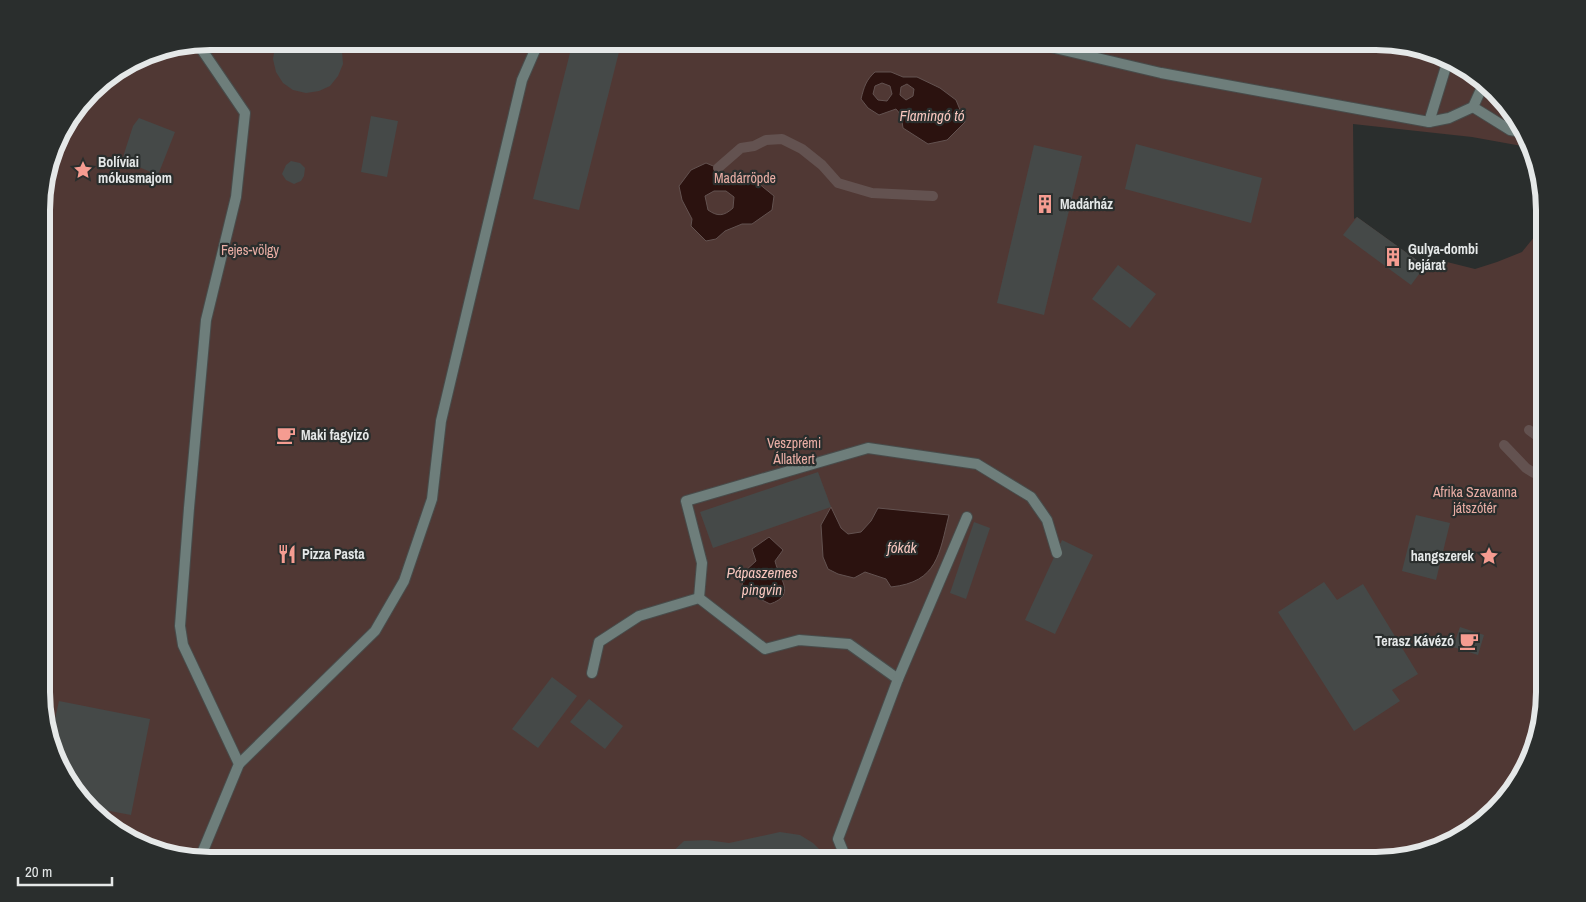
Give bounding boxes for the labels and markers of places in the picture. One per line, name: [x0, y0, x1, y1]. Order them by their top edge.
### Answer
place label: Bolíviai mókusmajom: [98, 153, 172, 187]
place icon: Bolíviai mókusmajom: [72, 159, 94, 181]
building icon: Madárház: [1034, 193, 1056, 215]
place label: Madárház: [1060, 195, 1113, 213]
place label: Gulya-dombi bejárat: [1408, 240, 1478, 274]
building icon: Gulya-dombi bejárat: [1382, 246, 1404, 268]
cafe icon: Maki fagyizó: [275, 424, 297, 446]
place label: Maki fagyizó: [301, 426, 369, 444]
restaurant icon: Pizza Pasta: [276, 543, 298, 565]
place label: Pizza Pasta: [302, 545, 365, 563]
place icon: hangszerek: [1478, 545, 1500, 567]
place label: hangszerek: [1411, 547, 1475, 565]
cafe icon: Terasz Kávézó: [1458, 630, 1480, 652]
place label: Terasz Kávézó: [1375, 632, 1454, 650]

